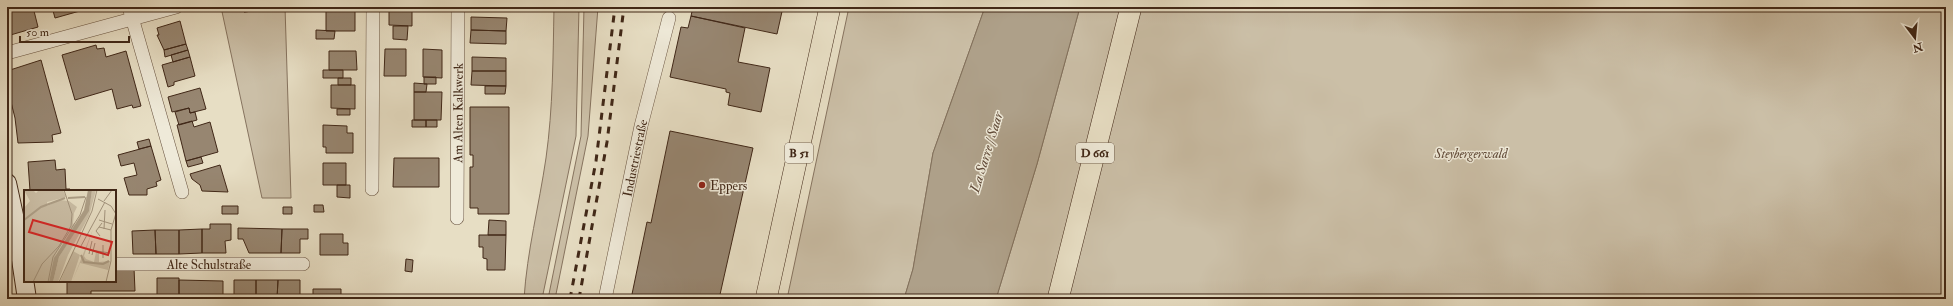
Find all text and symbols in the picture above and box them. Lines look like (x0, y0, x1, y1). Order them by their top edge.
scale bar (20, 18, 129, 44)
north arrow (1895, 18, 1935, 58)
text: 50 m (26, 25, 50, 40)
text: N (1910, 39, 1925, 55)
street label: Am Alten Kalkwerk (450, 62, 467, 164)
water label: La Sarre / Saar (966, 109, 1007, 196)
street label: Industriestraße (619, 117, 652, 198)
road number: B 51 (785, 143, 813, 163)
road number: D 661 (1076, 143, 1114, 163)
park label: Steybergerwald (1434, 146, 1509, 162)
place label: Eppers (710, 178, 748, 195)
marker: Eppers (697, 180, 707, 190)
inset map (24, 190, 116, 282)
street label: Alte Schulstraße (166, 257, 252, 273)

